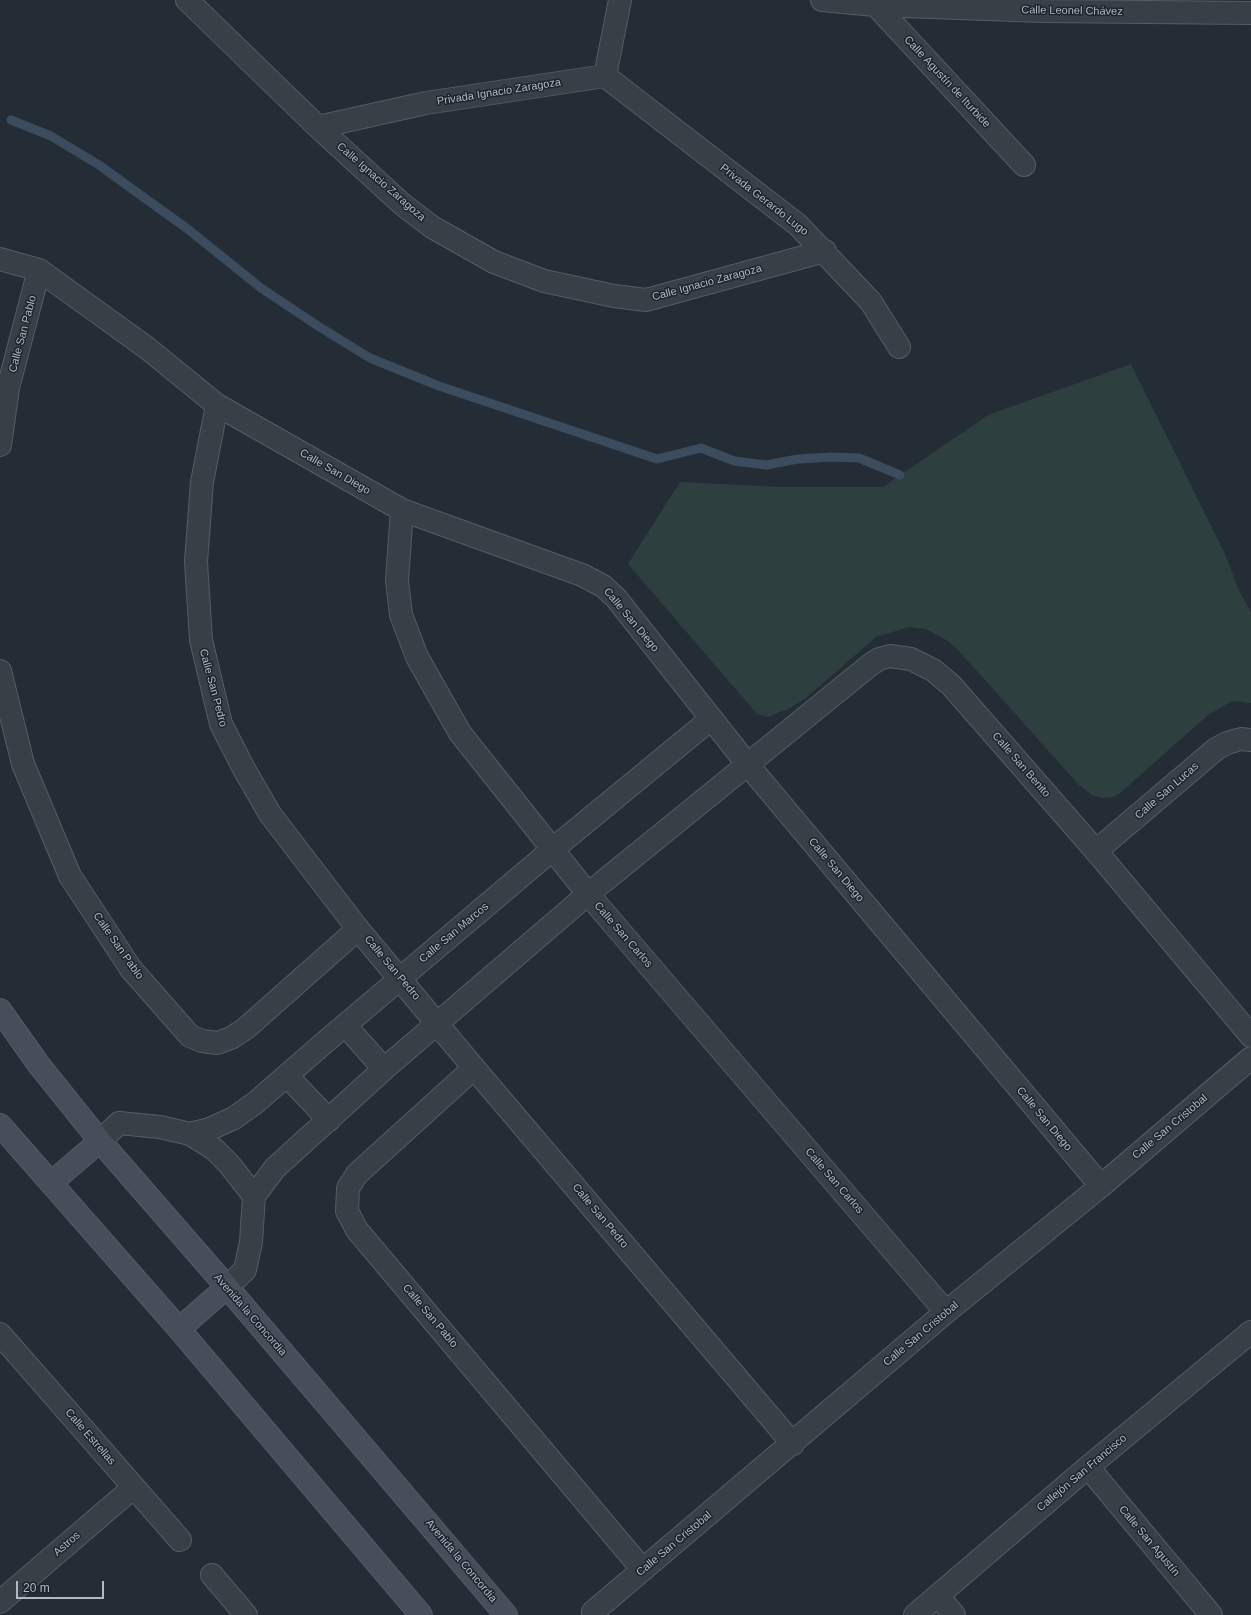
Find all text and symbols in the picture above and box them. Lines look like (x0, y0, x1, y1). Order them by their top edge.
street label: Calle Leonel Chávez (1021, 4, 1123, 18)
street label: Calle Agustín de Iturbide (901, 33, 993, 131)
street label: Privada Ignacio Zaragoza (436, 76, 562, 108)
street label: Calle Ignacio Zaragoza (334, 140, 428, 224)
street label: Privada Gerardo Lugo (717, 161, 811, 239)
street label: Calle Ignacio Zaragoza (651, 262, 763, 304)
street label: Calle San Pablo (6, 294, 40, 374)
street label: Calle San Diego (297, 446, 373, 498)
street label: Calle San Diego (600, 585, 662, 655)
street label: Calle San Pedro (196, 648, 230, 728)
street label: Calle San Benito (989, 730, 1053, 800)
street label: Calle San Lucas (1132, 760, 1202, 822)
street label: Calle San Diego (805, 835, 867, 905)
street label: Calle San Marcos (417, 900, 491, 966)
street label: Calle San Carlos (591, 900, 655, 970)
street label: Calle San Pablo (90, 910, 146, 982)
street label: Calle San Pedro (361, 933, 423, 1003)
street label: Calle San Diego (1013, 1084, 1075, 1154)
street label: Calle San Cristobal (1130, 1092, 1210, 1162)
street label: Calle San Carlos (802, 1146, 866, 1216)
street label: Calle San Pedro (569, 1181, 631, 1251)
street label: Avenida la Concordia (211, 1271, 289, 1359)
street label: Calle San Pablo (400, 1282, 460, 1350)
street label: Calle San Cristobal (881, 1299, 961, 1369)
street label: Calle Estrellas (62, 1406, 118, 1468)
street label: Callejón San Francisco (1034, 1432, 1130, 1514)
street label: Calle San Agustín (1116, 1503, 1182, 1579)
street label: Calle San Cristobal (634, 1509, 714, 1579)
street label: Avenida la Concordia (422, 1517, 500, 1605)
street label: Astros (51, 1529, 83, 1559)
scale bar (18, 1573, 106, 1599)
text: 20 m (23, 1581, 50, 1595)

